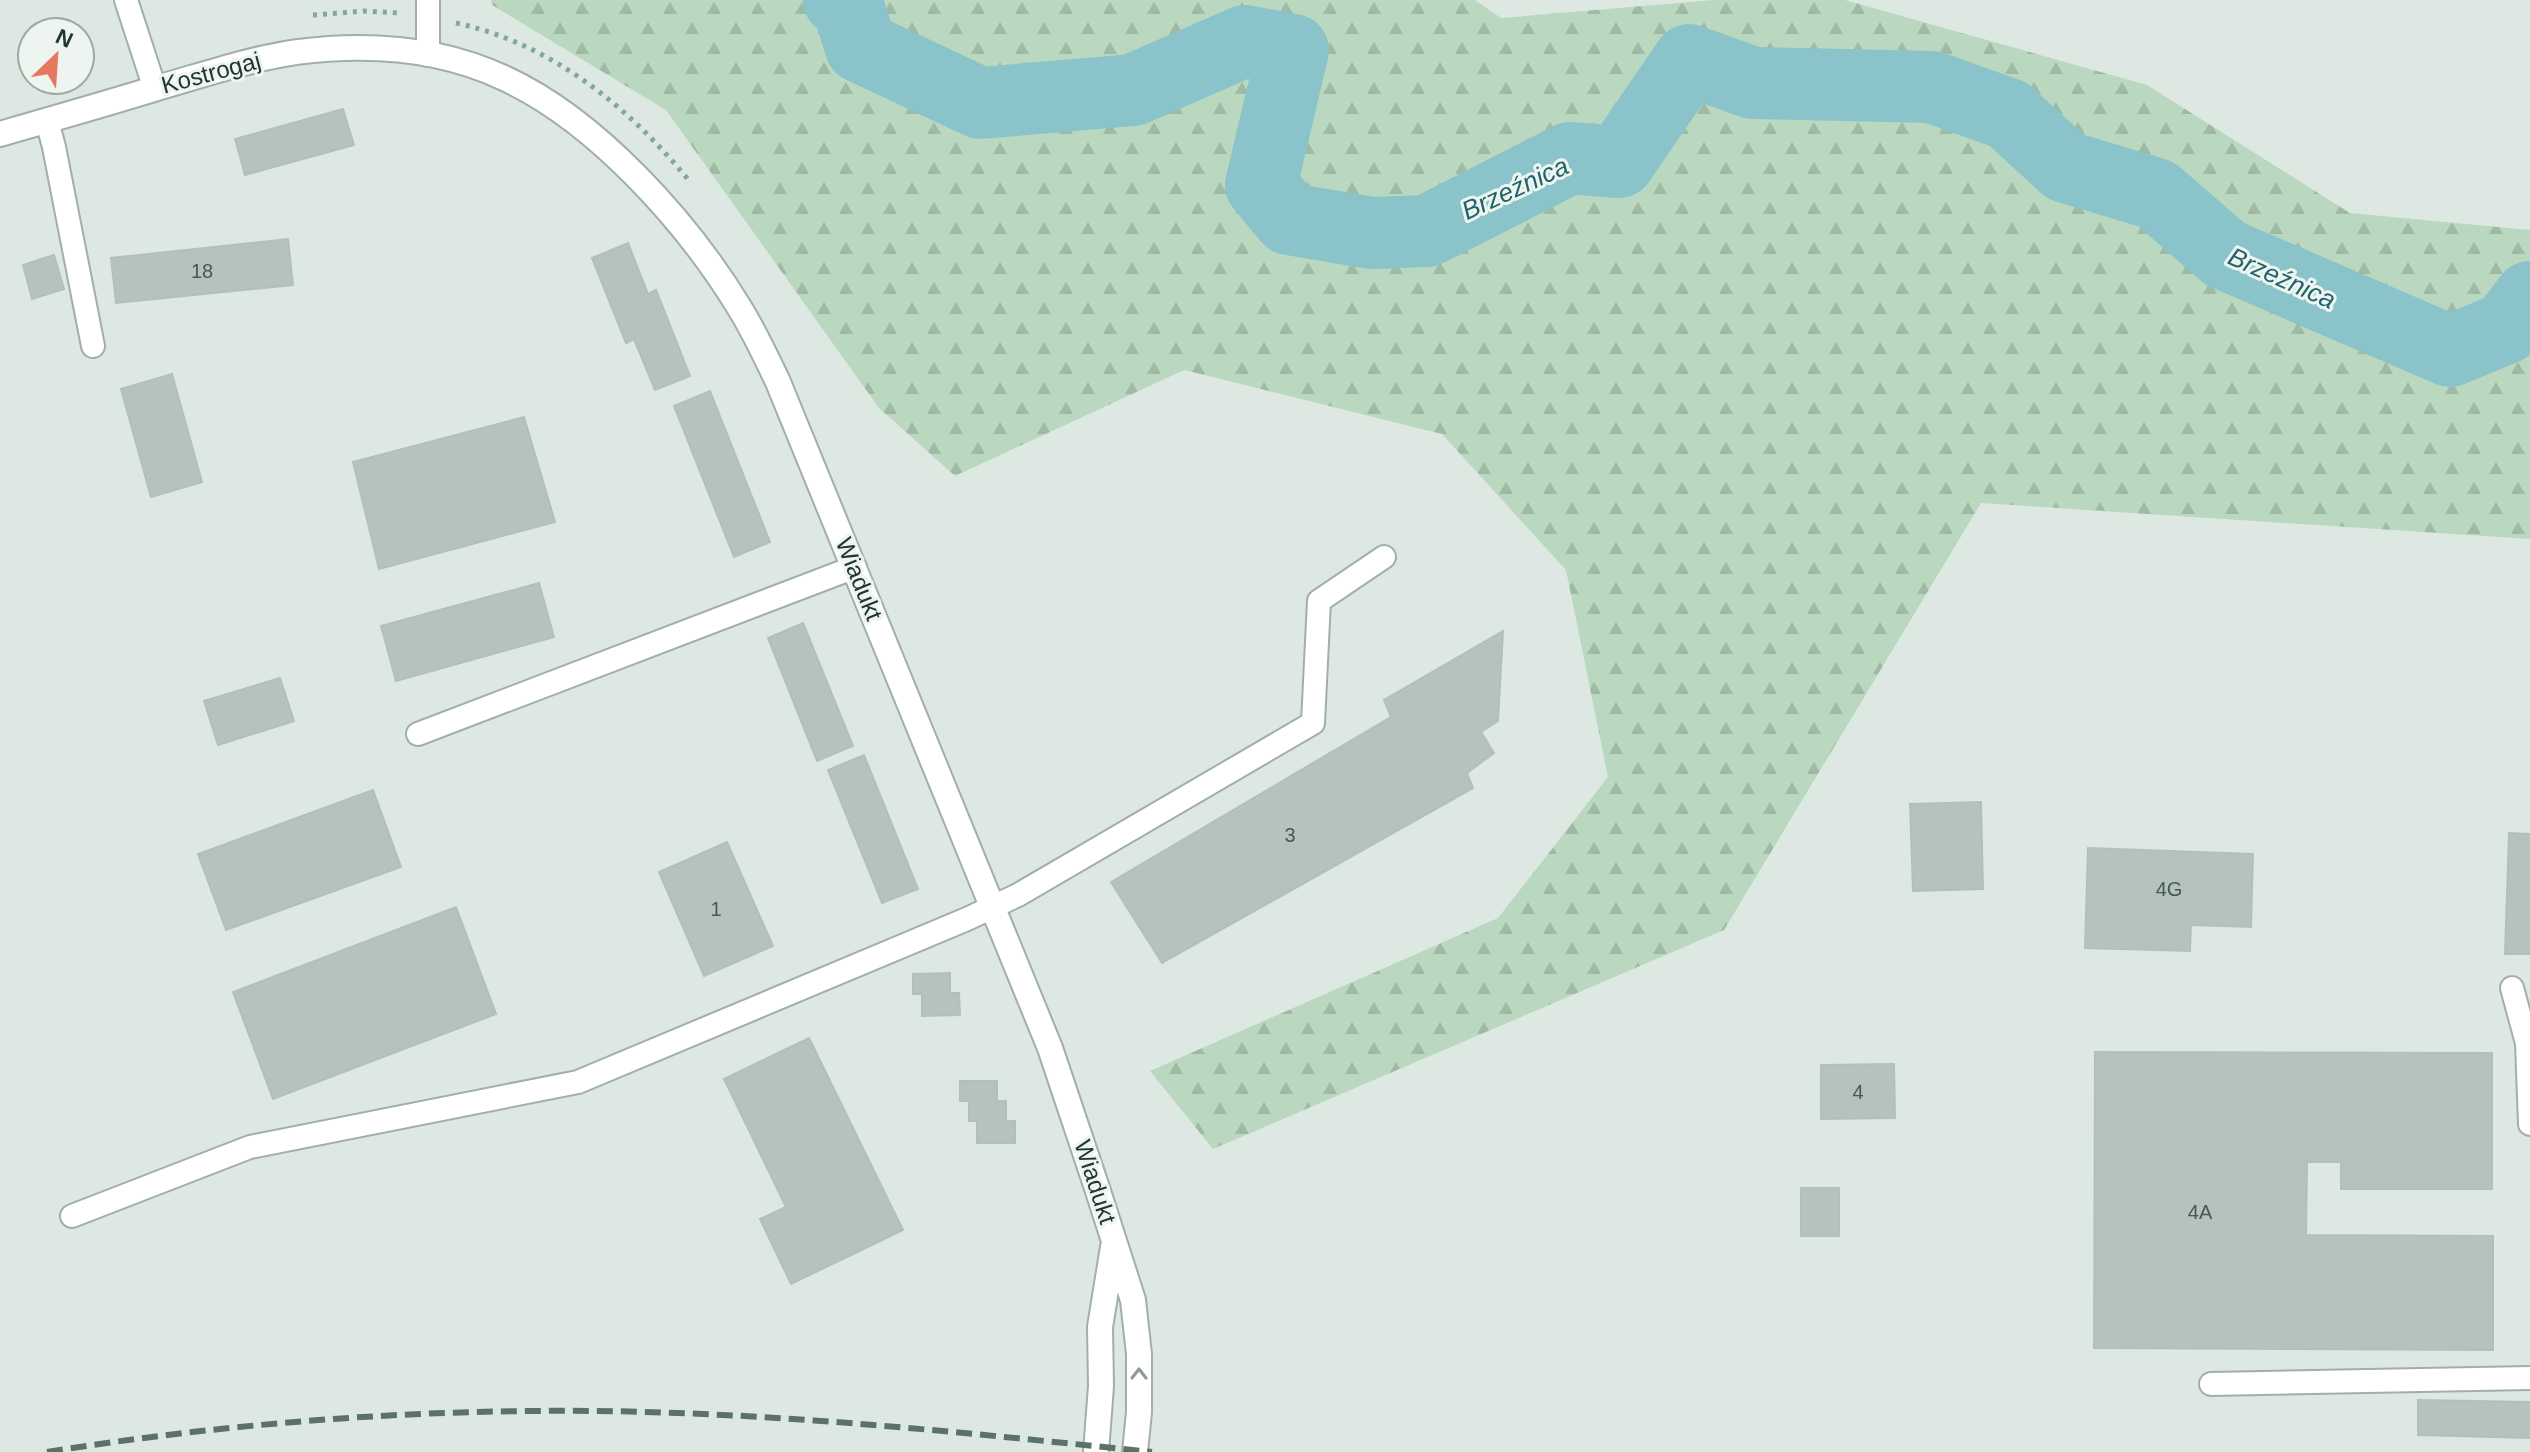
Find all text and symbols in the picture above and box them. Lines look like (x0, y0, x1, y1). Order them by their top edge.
north arrow (16, 16, 96, 96)
text: N (52, 24, 77, 53)
street label: Kostrogaj (158, 46, 263, 99)
water label: Brzeźnica (1457, 150, 1573, 226)
water label: Brzeźnica (2224, 241, 2340, 315)
house number: 18 (191, 260, 213, 282)
street label: Wiadukt (831, 534, 888, 624)
house number: 3 (1284, 824, 1296, 846)
house number: 4G (2156, 878, 2182, 900)
house number: 1 (710, 898, 722, 920)
house number: 4 (1852, 1081, 1864, 1103)
street label: Wiadukt (1069, 1136, 1122, 1228)
house number: 4A (2188, 1201, 2213, 1223)
one-way arrow (1130, 1367, 1148, 1380)

